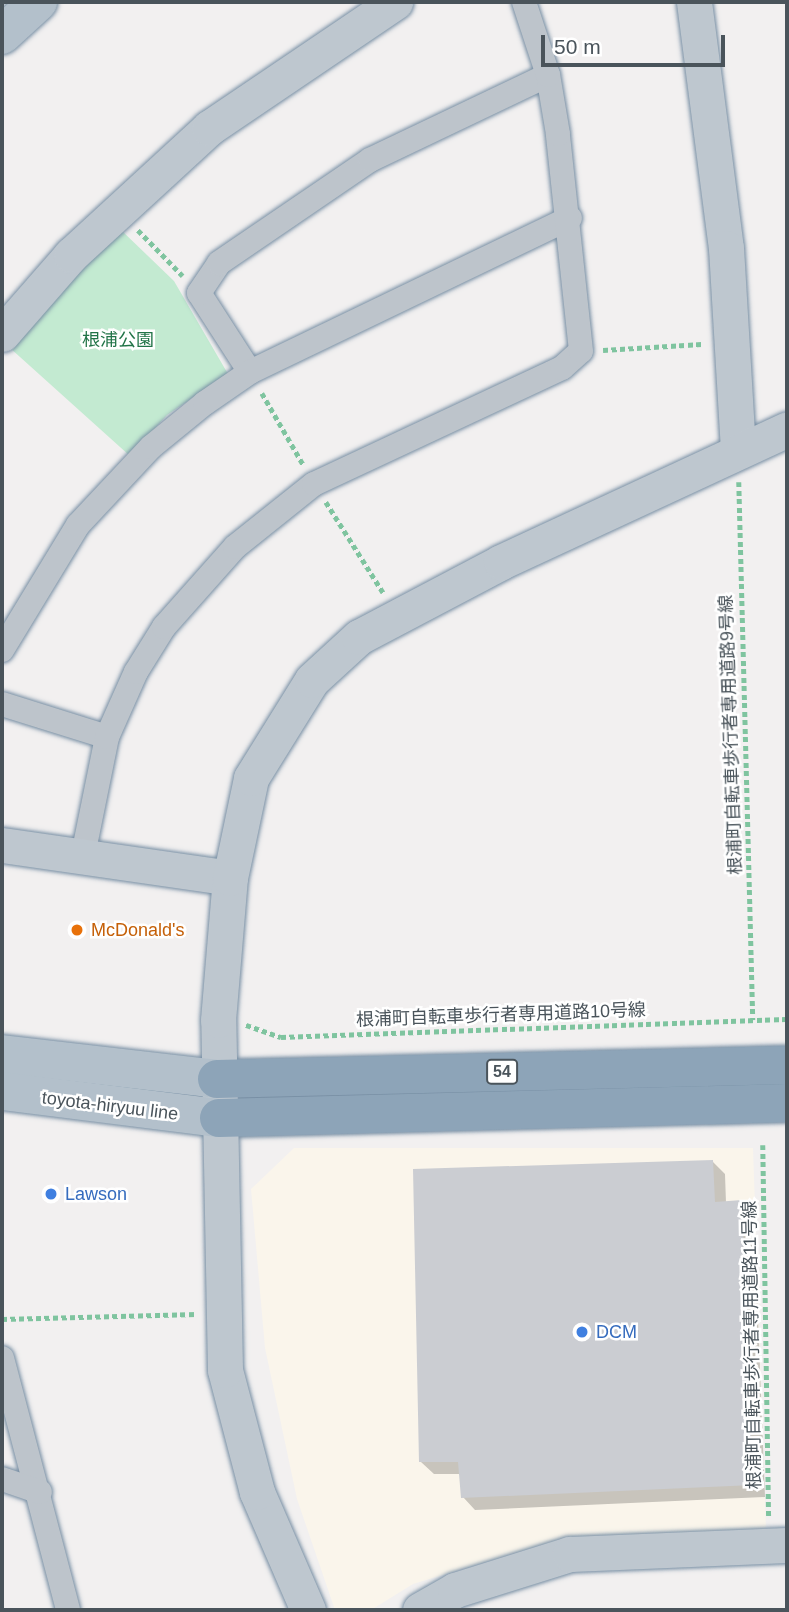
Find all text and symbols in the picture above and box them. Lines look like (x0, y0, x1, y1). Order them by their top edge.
scale bar (544, 21, 728, 65)
text: 50 m (554, 35, 601, 58)
park label: 根浦公園 (82, 329, 154, 351)
street label: 根浦町自転車歩行者専用道路9号線 (715, 595, 747, 875)
place label: McDonald's (91, 919, 184, 941)
marker: McDonald's (69, 922, 85, 938)
street label: 根浦町自転車歩行者専用道路10号線 (356, 999, 646, 1031)
road number: 54 (484, 1060, 520, 1084)
street label: toyota-hiryuu line (41, 1087, 179, 1125)
place label: Lawson (65, 1183, 127, 1205)
marker: Lawson (43, 1186, 59, 1202)
street label: 根浦町自転車歩行者専用道路11号線 (739, 1200, 765, 1490)
place label: DCM (596, 1321, 637, 1343)
marker: DCM (574, 1324, 590, 1340)

